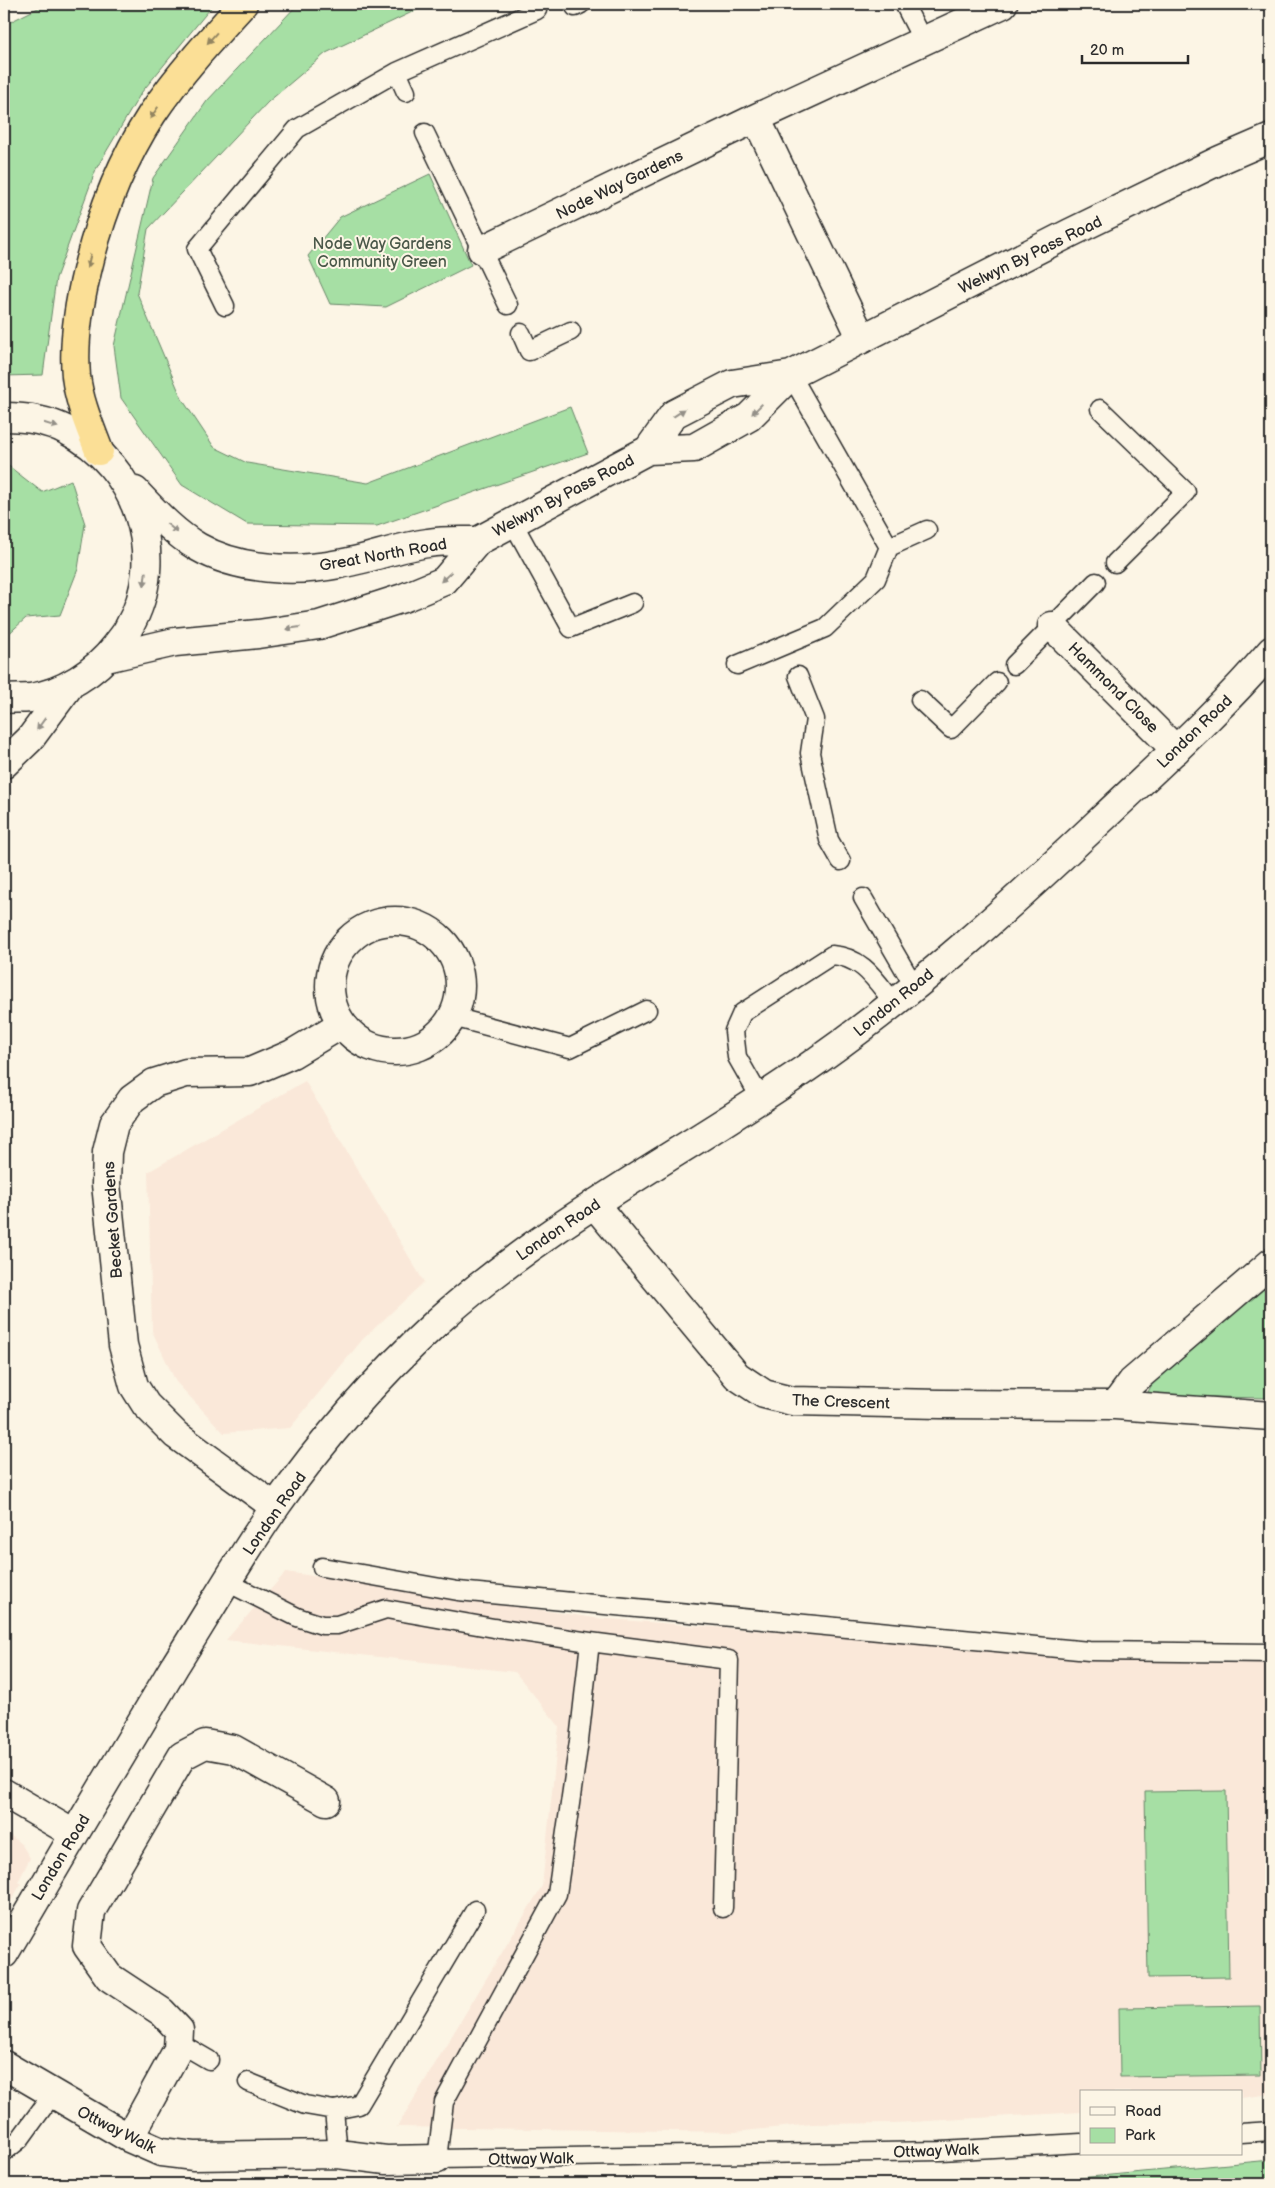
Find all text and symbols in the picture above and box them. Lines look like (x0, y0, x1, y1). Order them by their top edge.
one-way arrow (207, 32, 218, 44)
scale bar (1082, 32, 1189, 64)
text: 20 m (1090, 41, 1124, 60)
one-way arrow (149, 106, 159, 120)
street label: Node Way Gardens (553, 146, 686, 224)
street label: Welwyn By Pass Road (956, 212, 1106, 298)
park label: Node Way Gardens Community Green (313, 235, 451, 272)
one-way arrow (85, 254, 93, 269)
one-way arrow (751, 403, 763, 415)
one-way arrow (672, 408, 685, 417)
one-way arrow (44, 421, 59, 429)
street label: Welwyn By Pass Road (490, 451, 638, 542)
one-way arrow (166, 522, 179, 533)
street label: Great North Road (318, 535, 448, 576)
one-way arrow (141, 571, 149, 587)
one-way arrow (440, 571, 452, 583)
one-way arrow (285, 625, 301, 633)
street label: Hammond Close (1064, 639, 1162, 738)
street label: London Road (1154, 692, 1237, 773)
one-way arrow (36, 717, 46, 731)
street label: London Road (850, 965, 938, 1041)
street label: Becket Gardens (100, 1161, 127, 1279)
street label: London Road (513, 1195, 604, 1265)
street label: The Crescent (792, 1391, 890, 1414)
street label: London Road (240, 1469, 311, 1559)
street label: London Road (28, 1811, 94, 1904)
legend (1080, 2090, 1242, 2156)
street label: Ottway Walk (74, 2102, 159, 2158)
text: Road (1125, 2102, 1161, 2121)
text: Park (1125, 2126, 1156, 2145)
street label: Ottway Walk (893, 2141, 979, 2162)
street label: Ottway Walk (488, 2149, 574, 2170)

